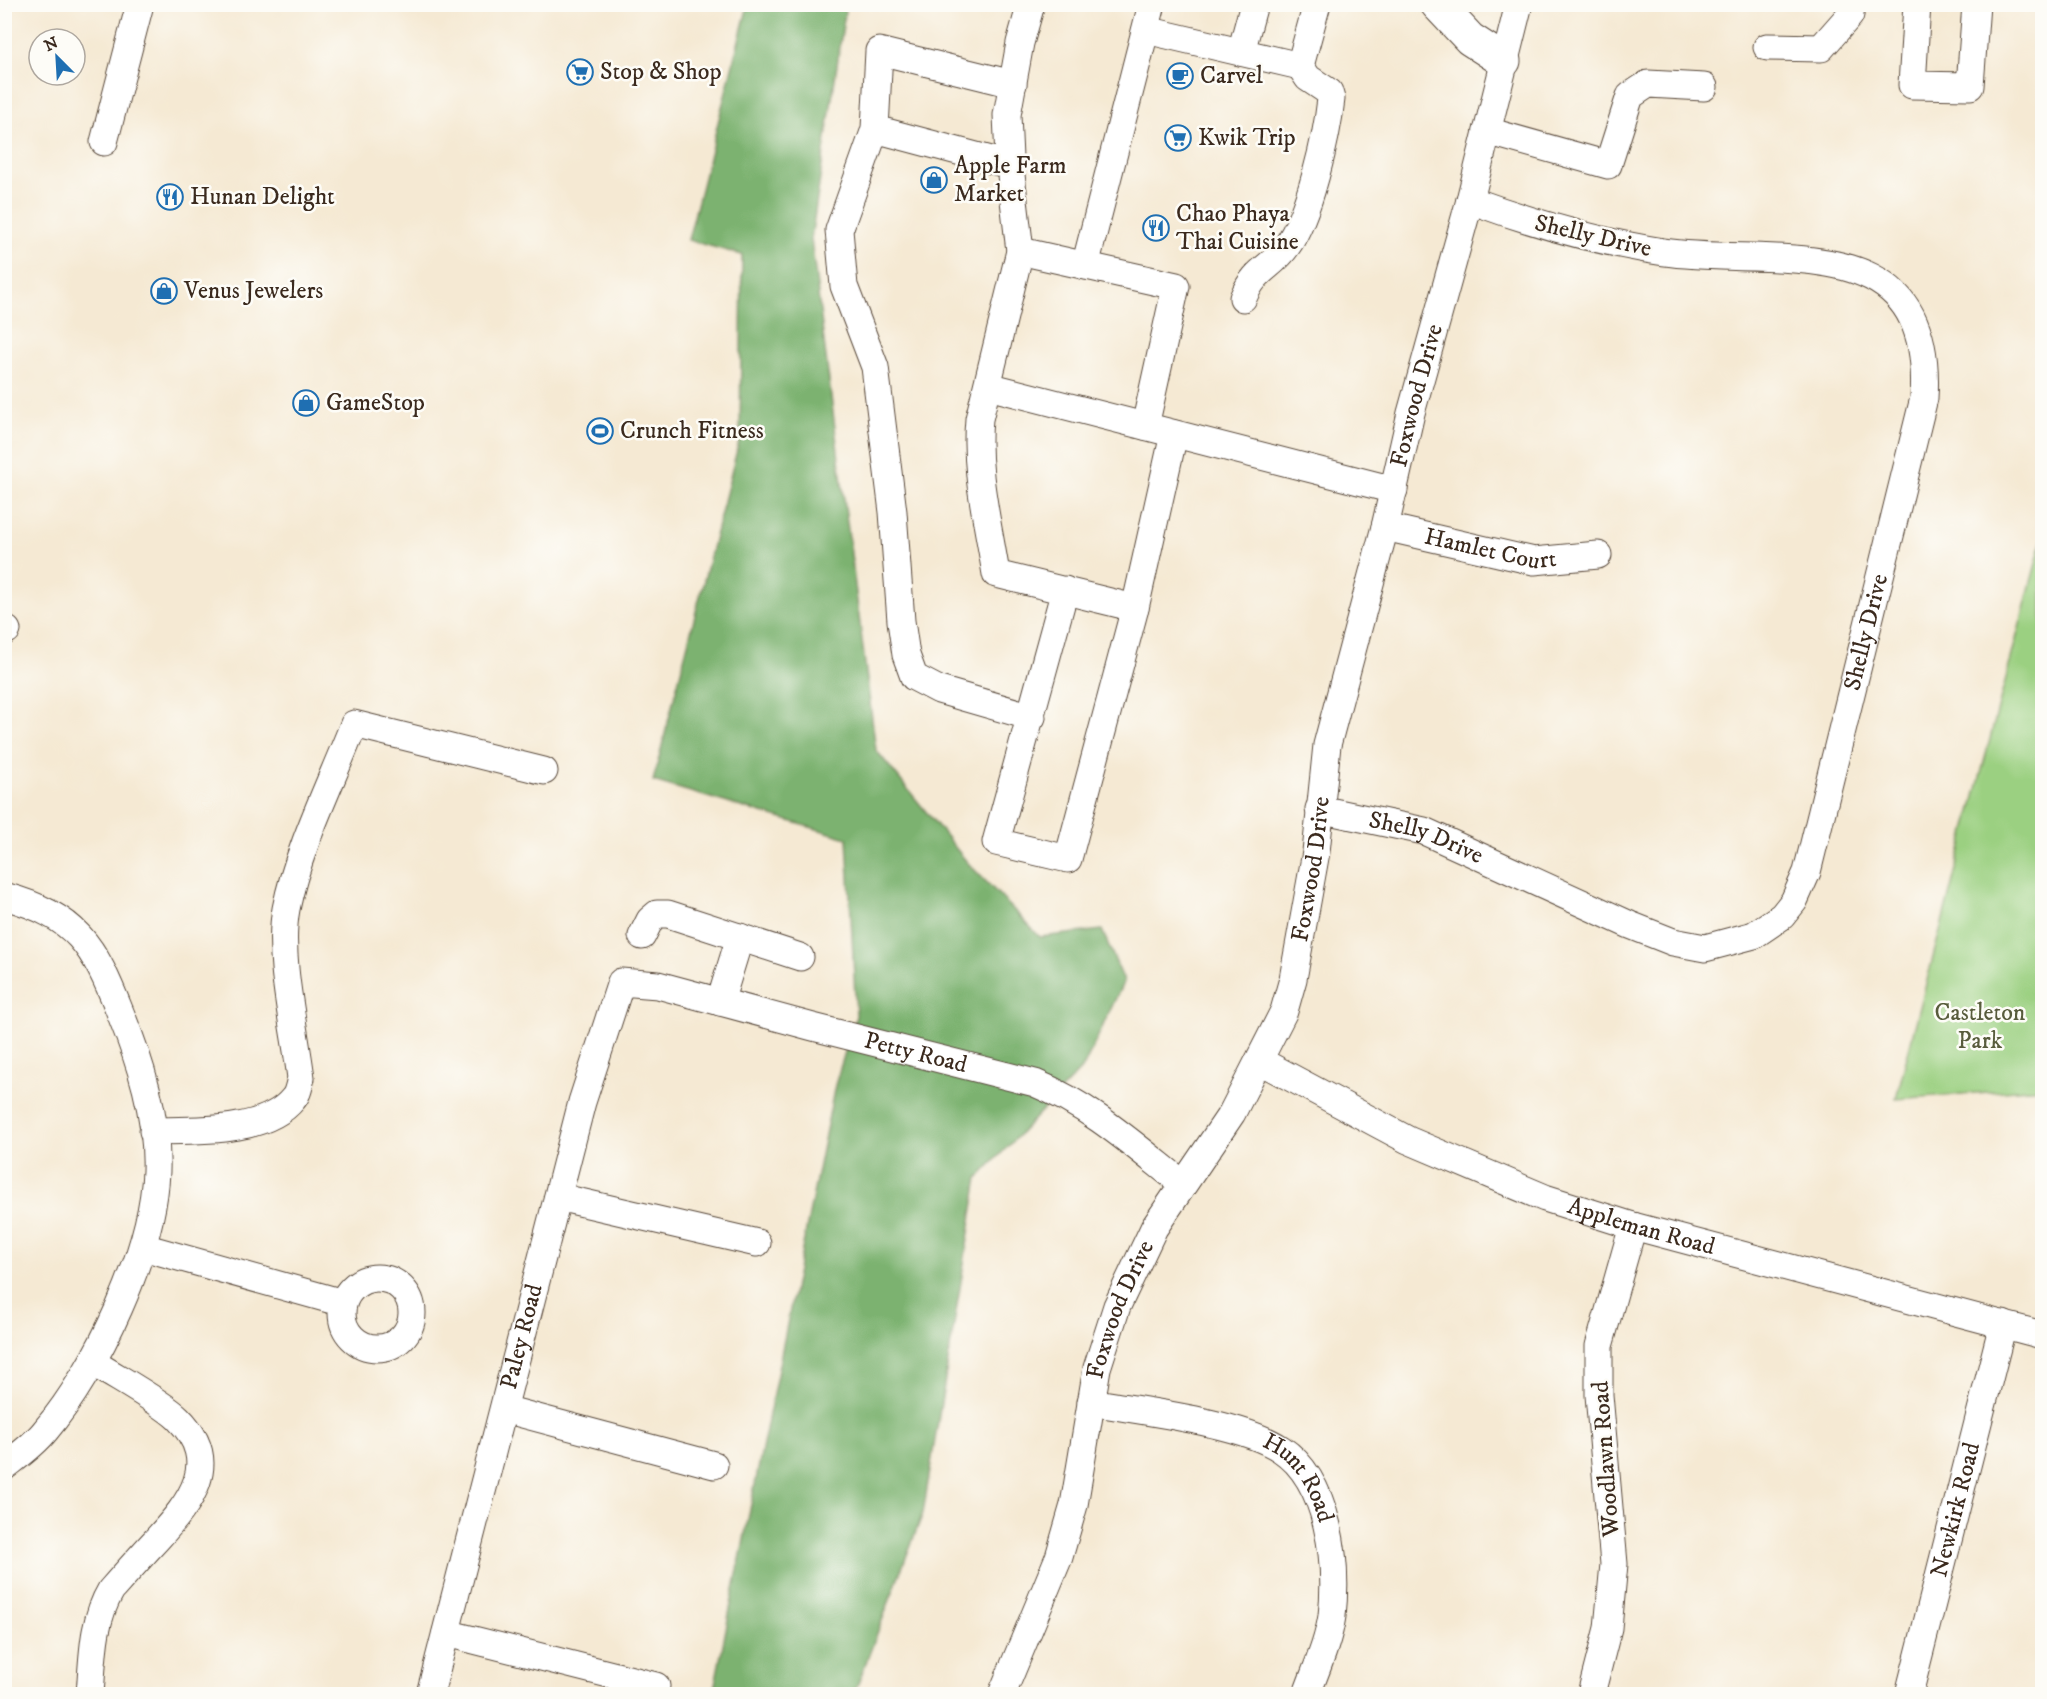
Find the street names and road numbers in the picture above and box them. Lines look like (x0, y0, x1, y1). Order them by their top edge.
street label: Shelly Drive (1532, 208, 1654, 264)
street label: Foxwood Drive (1384, 321, 1450, 470)
street label: Hamlet Court (1422, 521, 1558, 577)
street label: Shelly Drive (1837, 571, 1895, 694)
street label: Foxwood Drive (1285, 795, 1337, 944)
street label: Shelly Drive (1366, 805, 1488, 871)
street label: Petty Road (861, 1025, 970, 1080)
street label: Appleman Road (1564, 1191, 1718, 1262)
street label: Foxwood Drive (1080, 1236, 1161, 1381)
street label: Paley Road (494, 1281, 550, 1392)
street label: Woodlawn Road (1586, 1380, 1626, 1539)
street label: Hunt Road (1257, 1426, 1341, 1526)
street label: Newkirk Road (1924, 1439, 1987, 1580)

